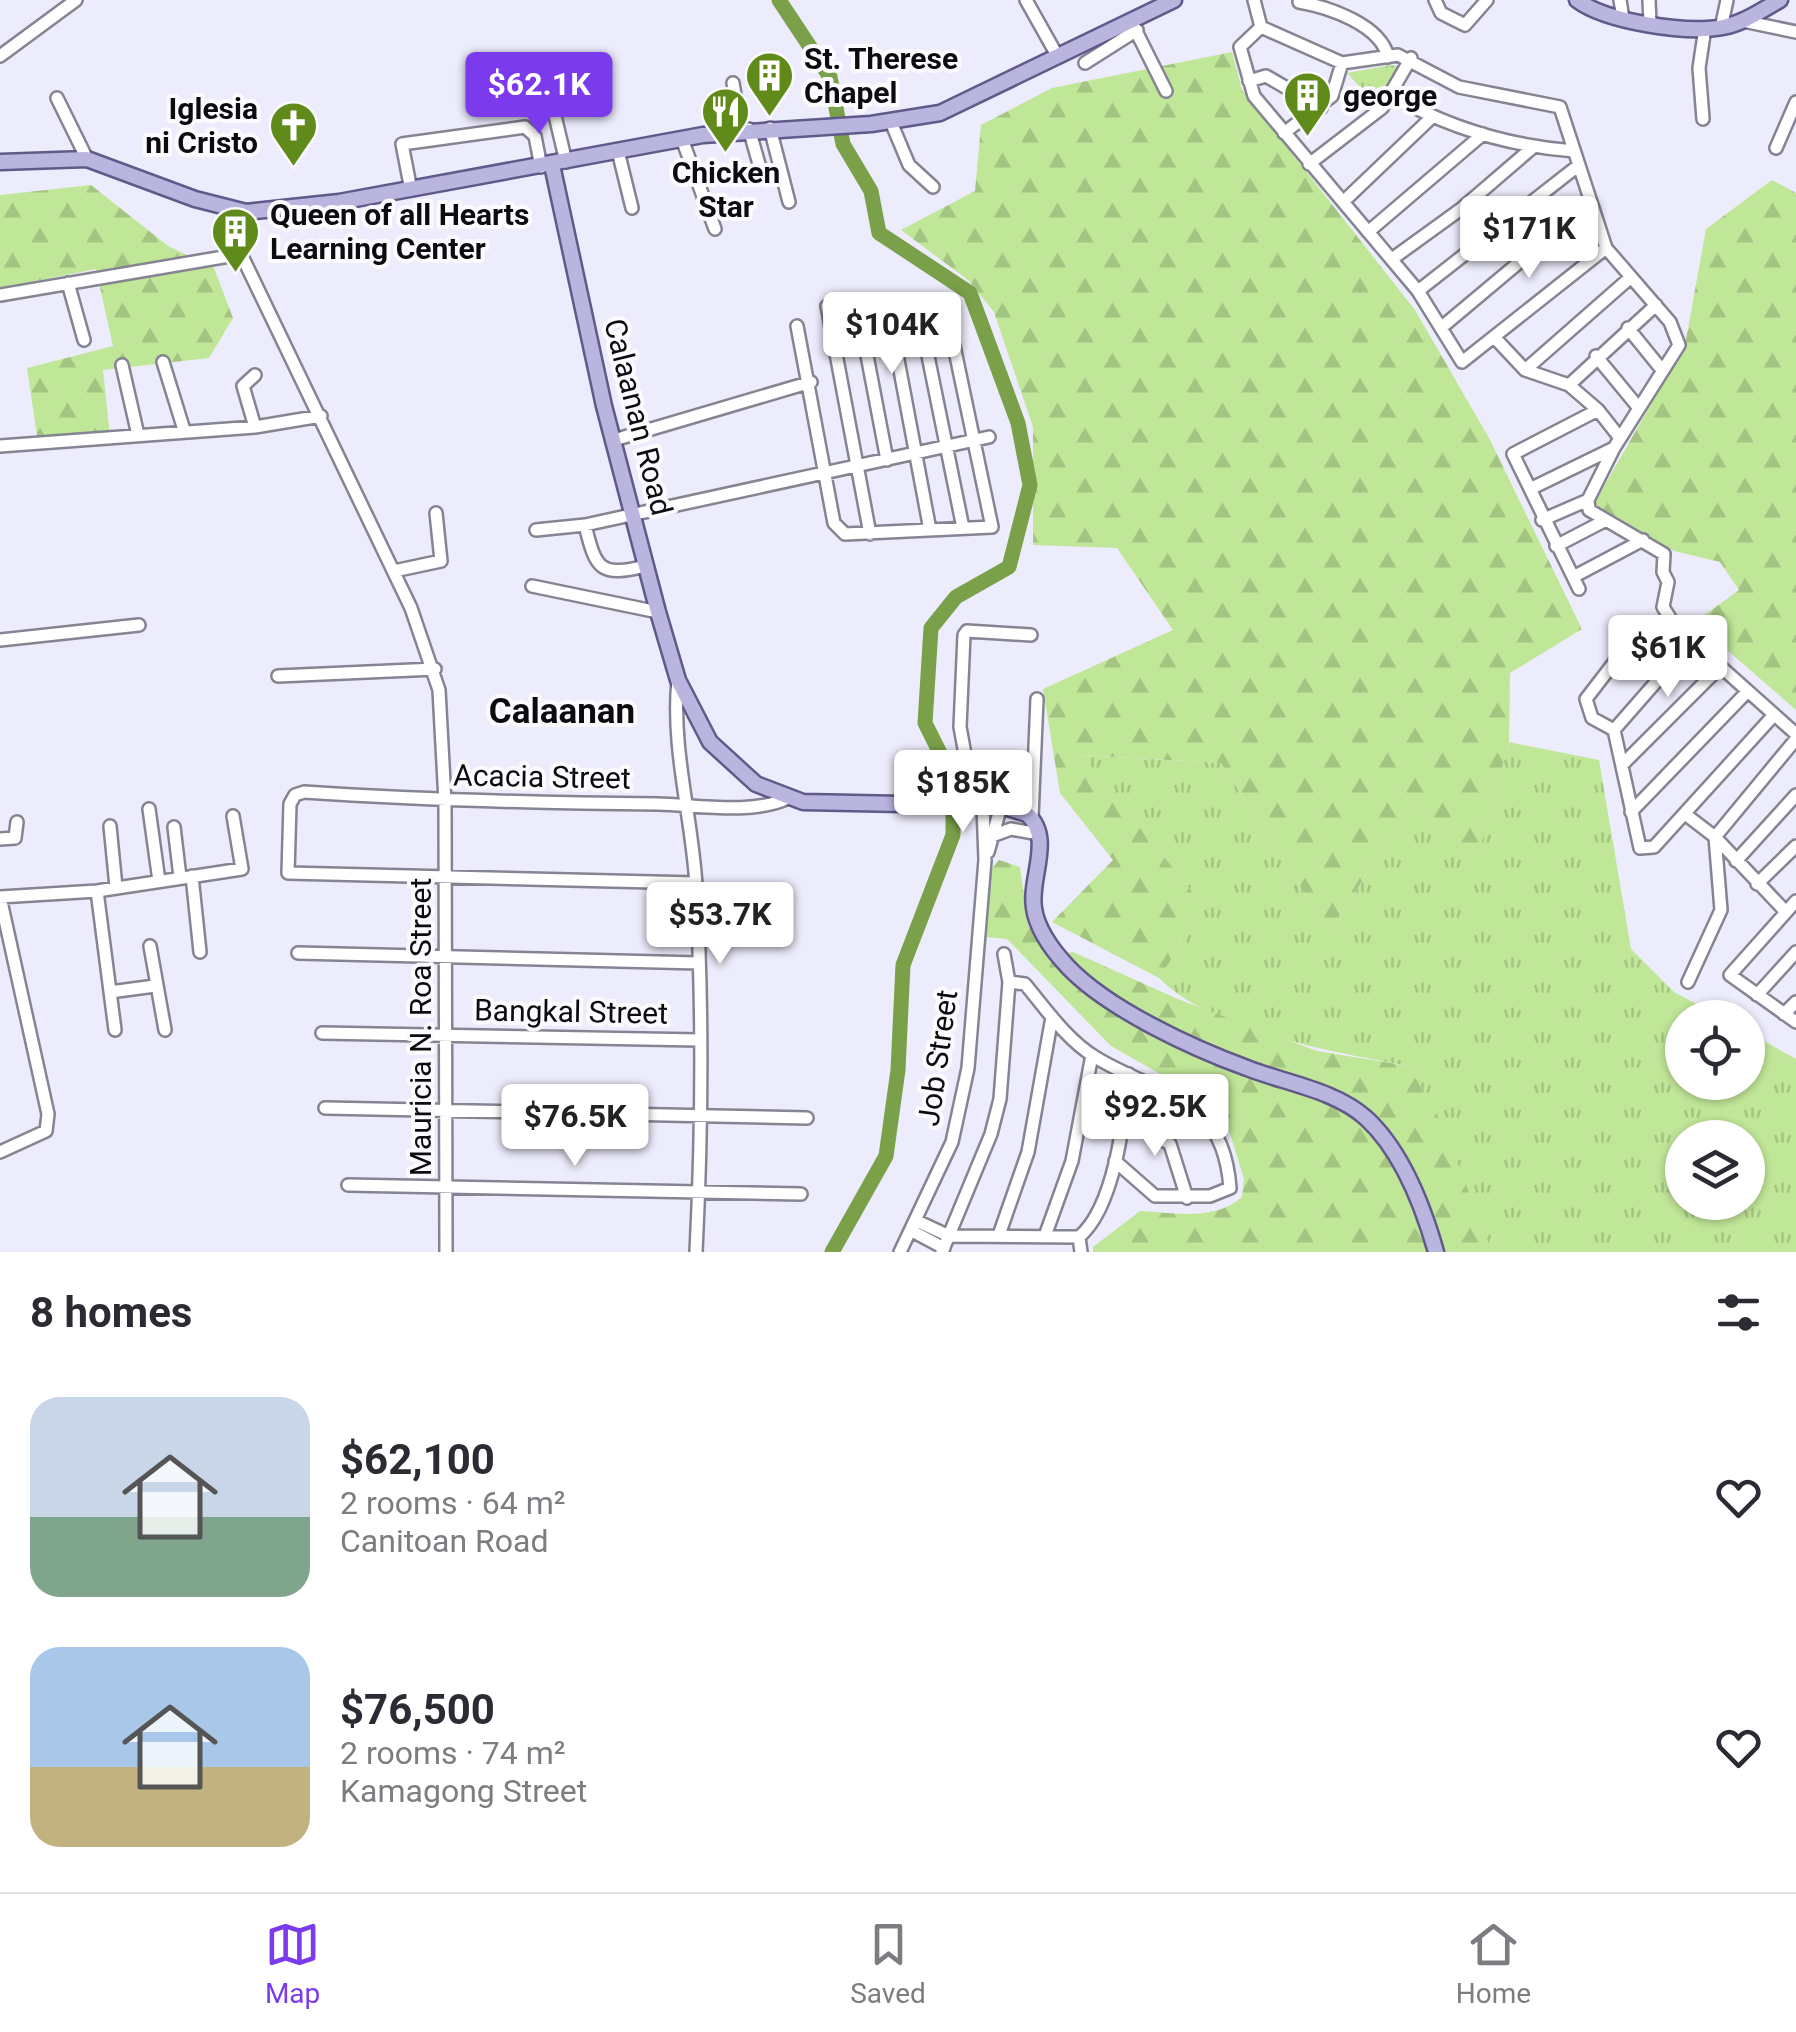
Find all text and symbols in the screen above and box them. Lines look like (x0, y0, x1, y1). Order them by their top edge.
place label: St. Therese Chapel (804, 41, 958, 110)
building icon: St. Therese Chapel (743, 50, 795, 118)
pin: $62.1K (458, 52, 620, 137)
text: $62.1K (487, 65, 591, 103)
building icon: george (1282, 70, 1334, 138)
place label: george (1343, 78, 1437, 113)
restaurant icon: Chicken Star (700, 86, 752, 154)
place label: Iglesia ni Cristo (145, 91, 258, 160)
church icon: Iglesia ni Cristo (267, 100, 319, 168)
place label: Chicken Star (672, 155, 780, 224)
pin: $171K (1459, 196, 1599, 281)
place label: Queen of all Hearts Learning Center (270, 197, 529, 266)
building icon: Queen of all Hearts Learning Center (209, 206, 261, 274)
text: $171K (1482, 209, 1576, 247)
pin: $104K (822, 292, 962, 377)
text: $104K (845, 305, 939, 343)
street label: Calaanan Road (597, 315, 680, 519)
pin: $61K (1609, 615, 1727, 700)
text: $61K (1630, 628, 1706, 666)
district label: Calaanan (489, 691, 635, 732)
pin: $185K (893, 750, 1033, 835)
street label: Acacia Street (453, 757, 631, 796)
text: $185K (916, 763, 1010, 801)
street label: Mauricia N. Roa Street (403, 878, 438, 1176)
pin: $53.7K (639, 882, 801, 967)
text: $53.7K (668, 895, 772, 933)
street label: Job Street (911, 988, 964, 1128)
street label: Bangkal Street (474, 992, 668, 1031)
map controls (1665, 1000, 1765, 1220)
button: locate (1665, 1000, 1765, 1100)
pin: $92.5K (1074, 1074, 1236, 1159)
pin: $76.5K (494, 1084, 656, 1169)
text: $92.5K (1103, 1087, 1207, 1125)
text: $76.5K (523, 1097, 627, 1135)
button: layers (1665, 1120, 1765, 1220)
icon: filters (1711, 1285, 1766, 1340)
text: 8 homes (30, 1288, 192, 1337)
text: $62,100 (340, 1435, 495, 1484)
icon: home (110, 1437, 230, 1557)
icon: heart (1711, 1470, 1766, 1525)
text: 2 rooms · 64 m² (340, 1484, 565, 1522)
text: Canitoan Road (340, 1522, 549, 1560)
text: $76,500 (340, 1685, 495, 1734)
icon: home (110, 1687, 230, 1807)
icon: heart (1711, 1720, 1766, 1775)
text: 2 rooms · 74 m² (340, 1734, 565, 1772)
text: Kamagong Street (340, 1772, 587, 1810)
tab: Map (265, 1917, 320, 2010)
tab: Saved (850, 1917, 926, 2010)
tab: Home (1456, 1917, 1531, 2010)

